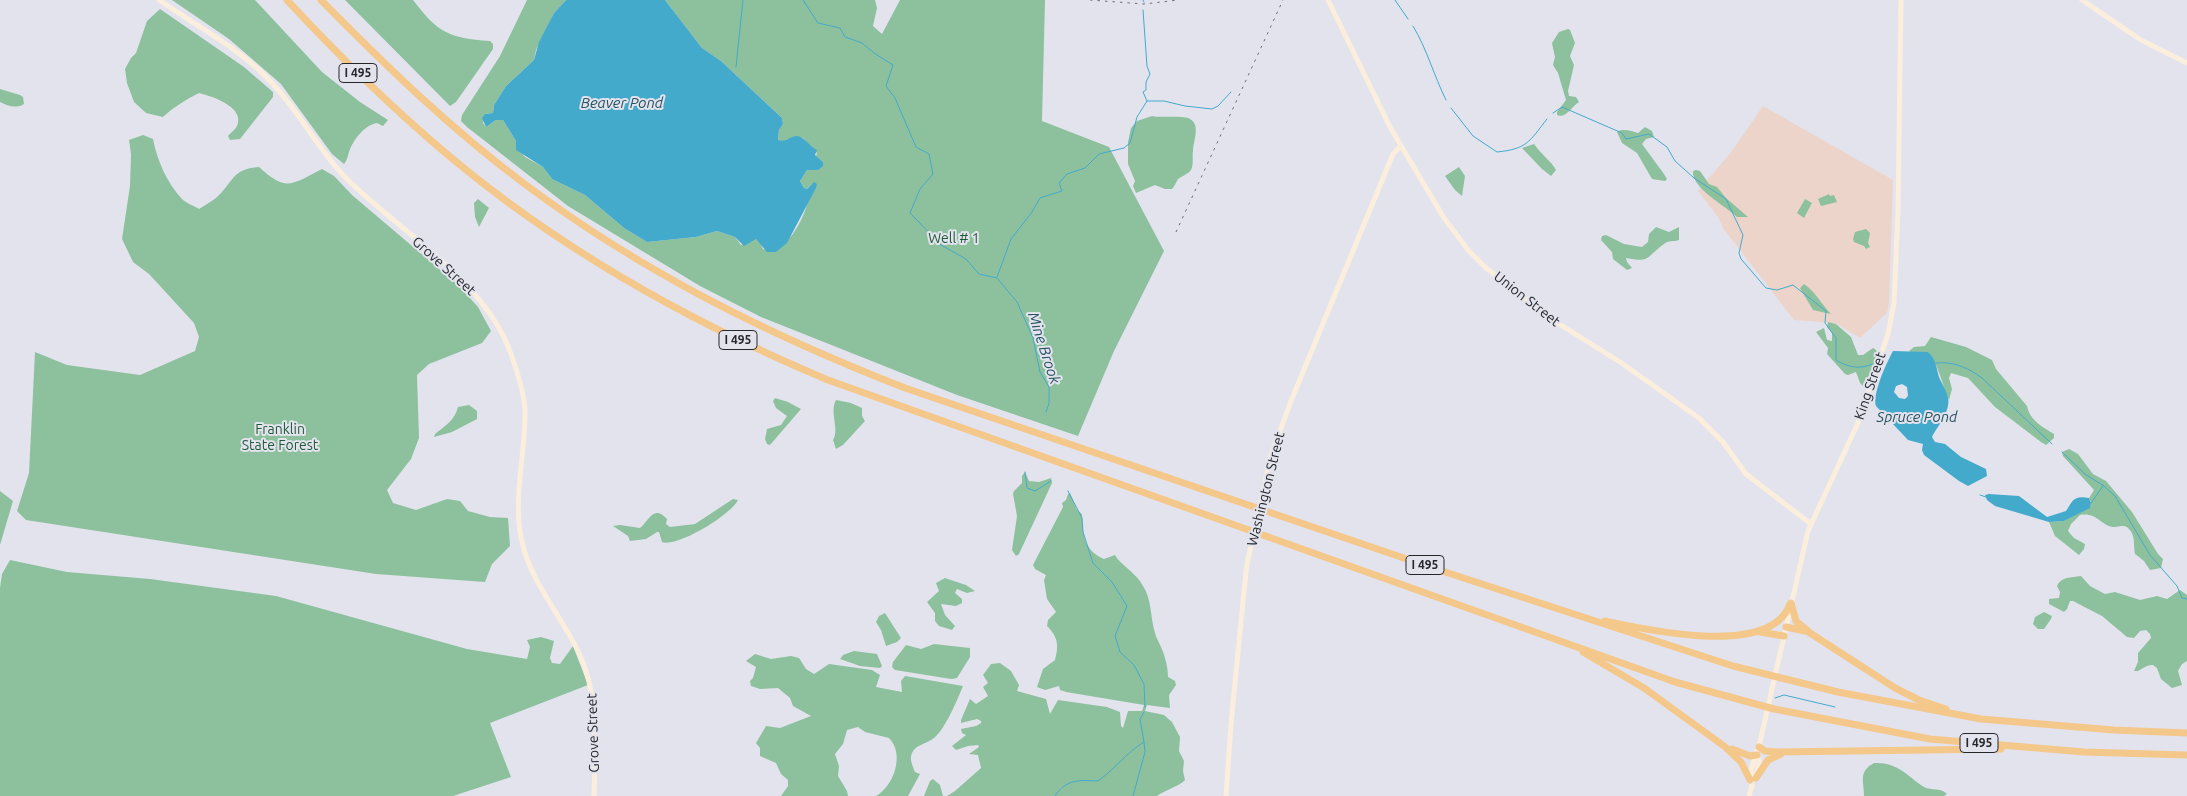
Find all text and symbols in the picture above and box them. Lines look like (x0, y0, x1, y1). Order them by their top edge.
road number: I 495 (339, 64, 377, 82)
water label: Beaver Pond (581, 94, 663, 112)
park label: Well # 1 (928, 230, 980, 246)
street label: Grove Street (409, 233, 479, 299)
street label: Union Street (1491, 268, 1563, 330)
water label: Mine Brook (1024, 310, 1064, 386)
road number: I 495 (719, 330, 757, 350)
street label: King Street (1851, 350, 1889, 422)
water label: Spruce Pond (1877, 408, 1957, 426)
park label: Franklin State Forest (242, 421, 318, 454)
street label: Washington Street (1244, 430, 1288, 548)
road number: I 495 (1406, 556, 1444, 574)
street label: Grove Street (583, 693, 603, 773)
road number: I 495 (1960, 734, 1998, 752)

